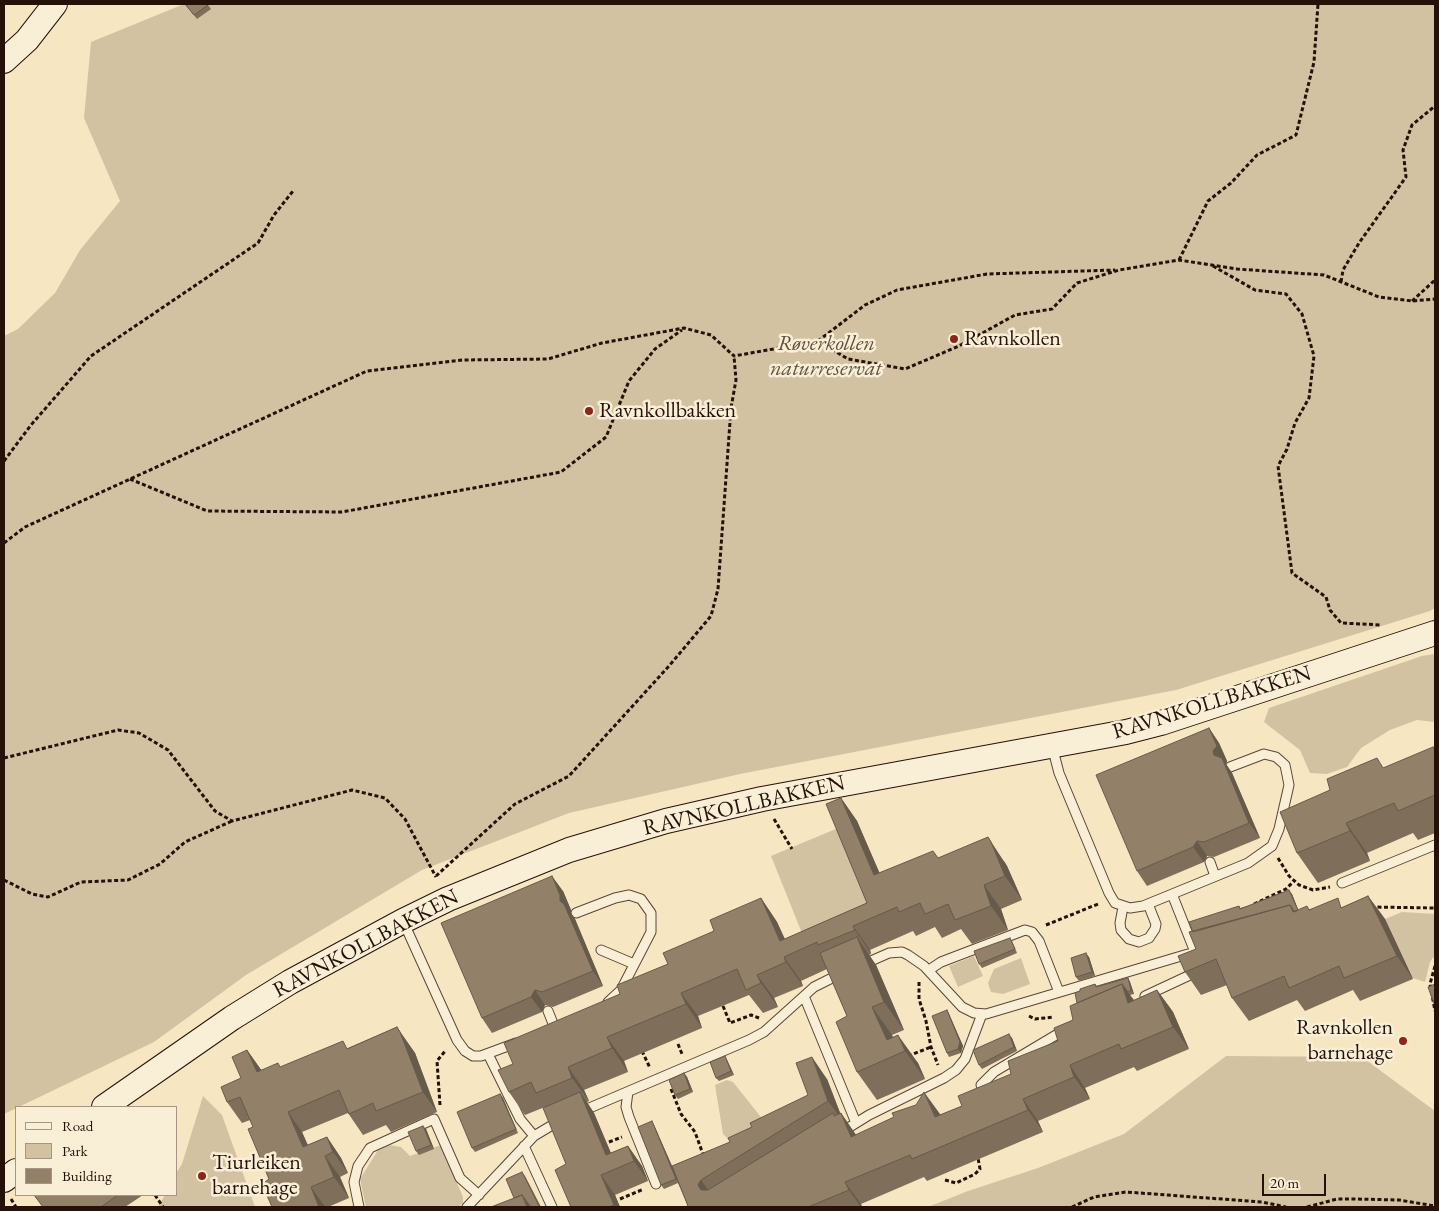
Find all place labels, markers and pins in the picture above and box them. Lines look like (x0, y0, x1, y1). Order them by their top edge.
place label: Ravnkollen (964, 326, 1061, 352)
marker: Ravnkollen (948, 333, 960, 345)
place label: Ravnkollbakken (599, 398, 736, 424)
marker: Ravnkollbakken (583, 405, 595, 417)
place label: Ravnkollen barnehage (1296, 1015, 1393, 1066)
marker: Ravnkollen barnehage (1397, 1035, 1409, 1047)
place label: Tiurleiken barnehage (212, 1150, 301, 1202)
marker: Tiurleiken barnehage (196, 1170, 208, 1182)

